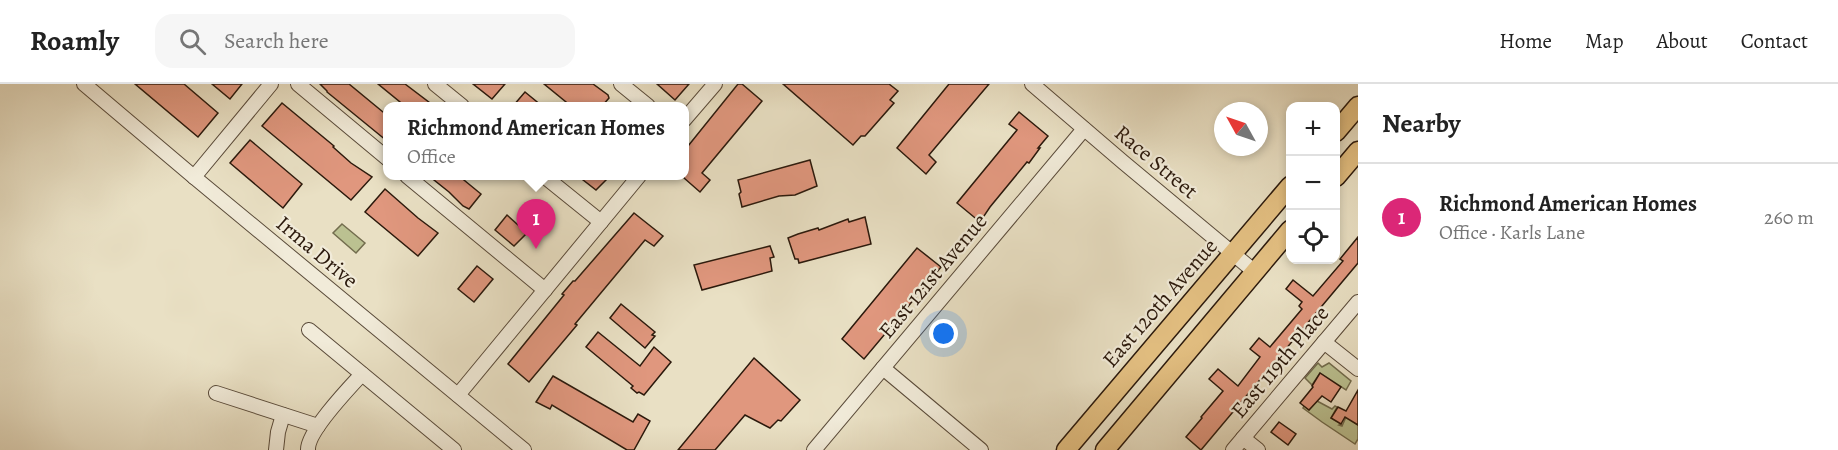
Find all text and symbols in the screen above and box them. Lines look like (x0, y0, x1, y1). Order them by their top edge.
search box (155, 14, 575, 68)
text: Roamly (30, 22, 119, 60)
icon: search (176, 25, 209, 58)
text: Search here (224, 26, 329, 56)
text: Home (1499, 27, 1552, 55)
text: Map (1585, 27, 1623, 55)
text: About (1656, 27, 1708, 55)
text: Contact (1741, 27, 1808, 55)
popup (383, 102, 689, 180)
north arrow (1214, 102, 1268, 156)
map controls (1286, 102, 1340, 264)
button: + (1286, 102, 1340, 156)
text: Nearby (1382, 106, 1461, 141)
text: Richmond American Homes (407, 113, 665, 143)
street label: Race Street (1108, 118, 1204, 206)
text: Office (407, 143, 456, 170)
button: − (1286, 156, 1340, 210)
text: Richmond American Homes (1439, 189, 1697, 219)
pin: 1 (516, 200, 556, 249)
text: 1 (1398, 204, 1405, 231)
text: 260 m (1764, 204, 1814, 231)
street label: East 121st Avenue (872, 207, 994, 345)
street label: Irma Drive (270, 209, 364, 295)
button: locate (1286, 210, 1340, 264)
text: Office · Karls Lane (1439, 219, 1585, 246)
street label: East 120th Avenue (1096, 232, 1224, 374)
street label: East 119th Place (1224, 299, 1336, 425)
your location (929, 319, 958, 348)

